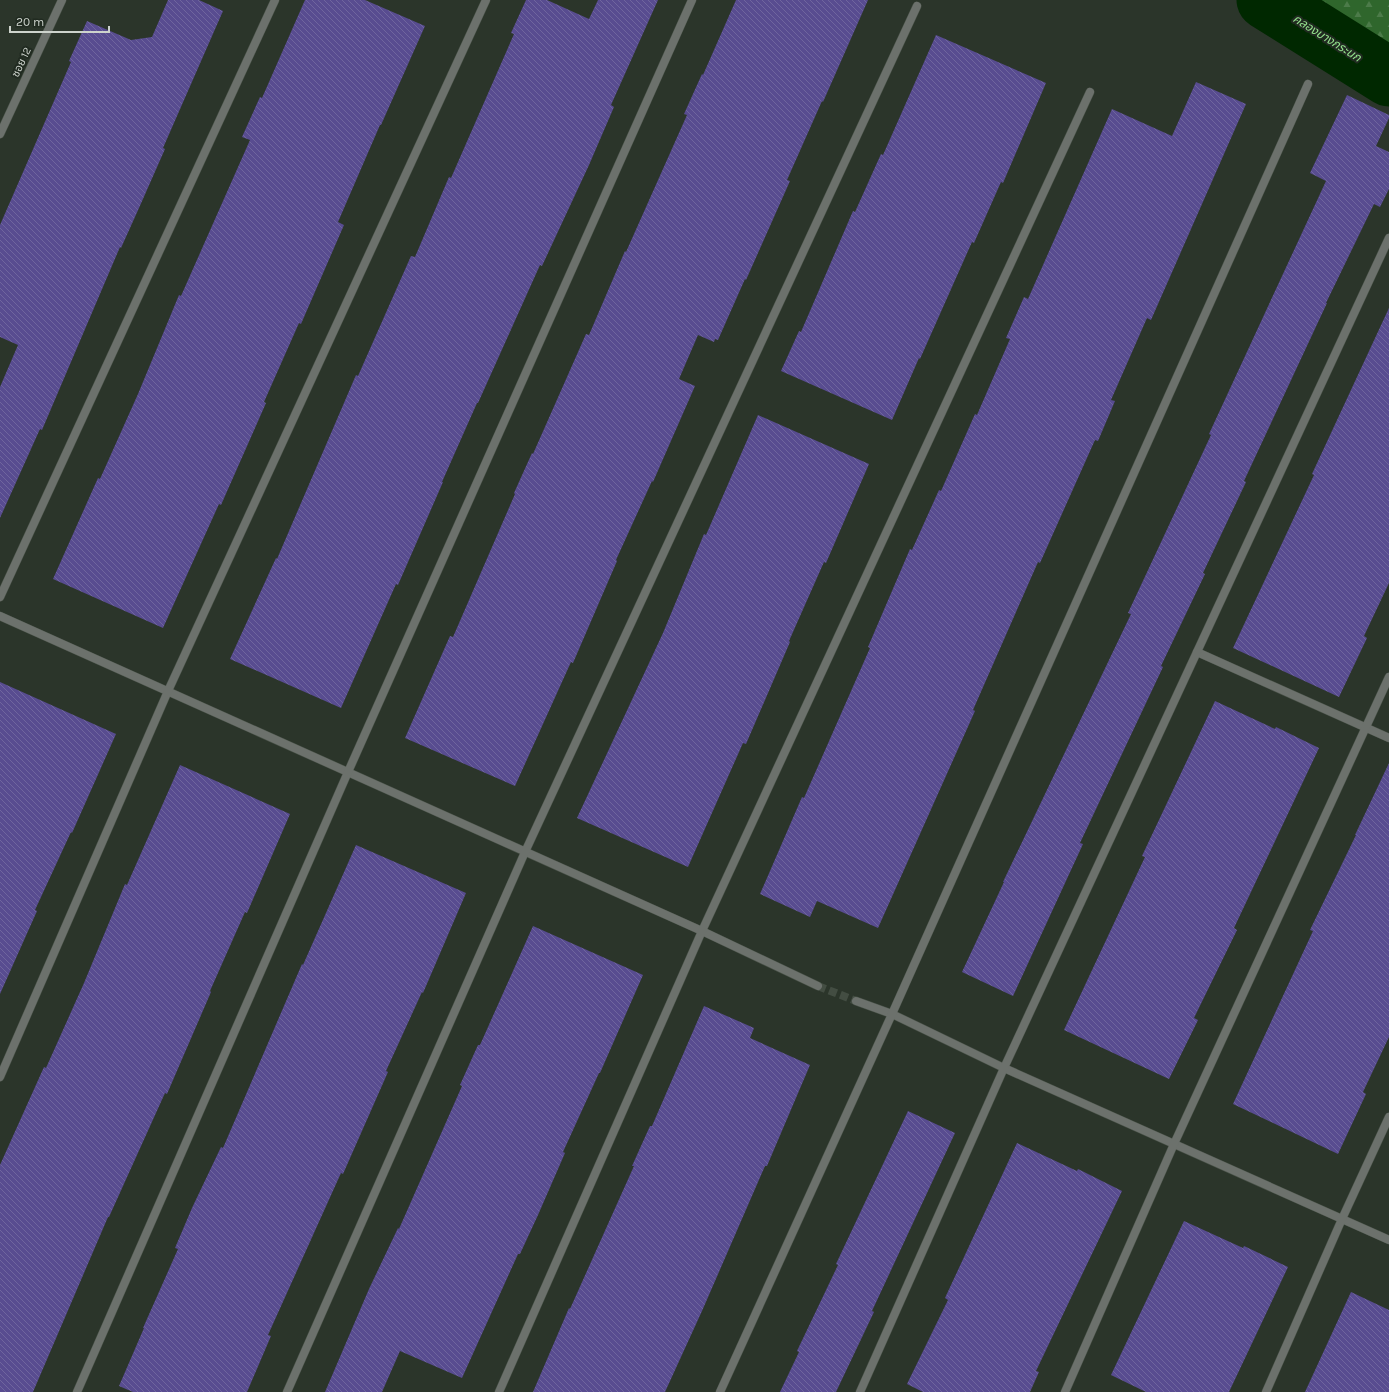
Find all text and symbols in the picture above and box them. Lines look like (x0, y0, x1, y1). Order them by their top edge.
scale bar (10, 8, 109, 34)
water label: คลองบางกระนก (1290, 11, 1364, 65)
text: 20 m (16, 15, 44, 29)
street label: ซอย 12 (9, 45, 34, 79)

